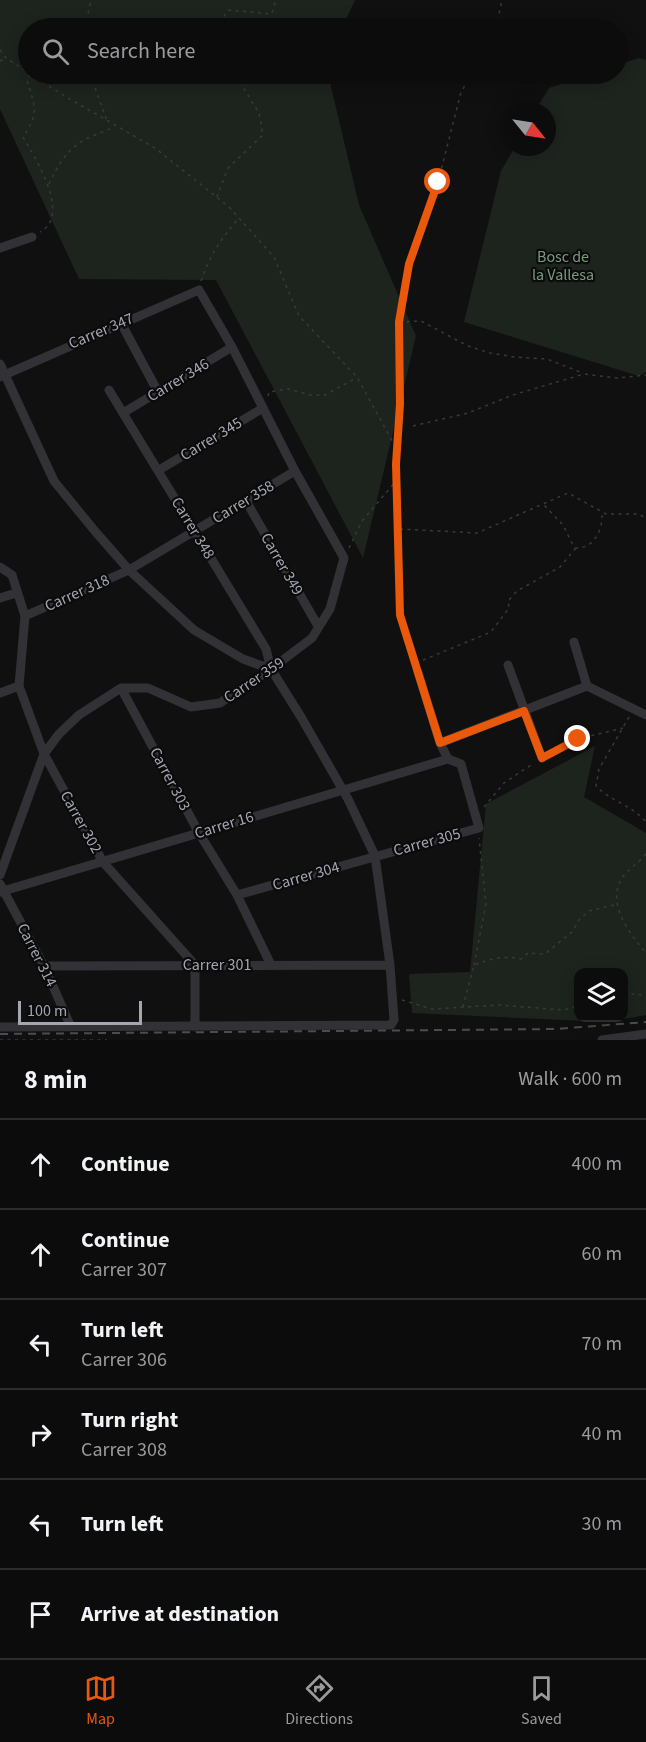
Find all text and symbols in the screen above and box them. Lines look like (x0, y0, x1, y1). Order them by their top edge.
search box (18, 18, 628, 84)
icon: search (39, 35, 72, 68)
text: Search here (87, 35, 195, 67)
north arrow (502, 102, 556, 156)
route start (424, 168, 450, 194)
park label: Bosc de la Vallesa (532, 246, 594, 286)
street label: Carrer 347 (65, 307, 137, 355)
street label: Carrer 346 (143, 353, 213, 407)
street label: Carrer 345 (176, 412, 246, 466)
street label: Carrer 358 (208, 475, 278, 529)
street label: Carrer 348 (166, 493, 220, 563)
street label: Carrer 349 (255, 529, 309, 599)
street label: Carrer 318 (41, 569, 113, 617)
street label: Carrer 359 (219, 652, 289, 708)
route end (564, 725, 590, 751)
street label: Carrer 303 (144, 744, 196, 815)
street label: Carrer 302 (55, 787, 107, 857)
street label: Carrer 16 (192, 806, 256, 844)
street label: Carrer 305 (391, 822, 463, 862)
street label: Carrer 304 (270, 856, 342, 896)
street label: Carrer 314 (12, 919, 62, 991)
street label: Carrer 301 (183, 954, 251, 976)
map controls (574, 968, 628, 1022)
button: layers (574, 968, 628, 1022)
scale bar (18, 998, 142, 1025)
text: 100 m (27, 1000, 67, 1022)
text: 8 min (24, 1061, 87, 1098)
text: Walk · 600 m (518, 1065, 622, 1093)
icon: ahead (24, 1148, 57, 1181)
text: Continue (81, 1148, 170, 1180)
text: 400 m (572, 1150, 622, 1178)
text: Continue (81, 1224, 170, 1256)
icon: ahead (24, 1238, 57, 1271)
text: 60 m (582, 1240, 622, 1268)
text: Carrer 307 (81, 1256, 167, 1284)
text: Turn left (81, 1314, 163, 1346)
icon: left (24, 1328, 57, 1361)
text: 70 m (582, 1330, 622, 1358)
text: Carrer 306 (81, 1346, 167, 1374)
text: Turn right (81, 1404, 178, 1436)
icon: right (24, 1418, 57, 1451)
text: 40 m (582, 1420, 622, 1448)
text: Carrer 308 (81, 1436, 167, 1464)
icon: left (24, 1508, 57, 1541)
text: Turn left (81, 1508, 163, 1540)
text: 30 m (582, 1510, 622, 1538)
icon: arrive (24, 1598, 57, 1631)
text: Arrive at destination (81, 1598, 279, 1630)
tab: Map (84, 1672, 117, 1730)
tab: Directions (285, 1672, 353, 1730)
tab: Saved (521, 1672, 562, 1730)

